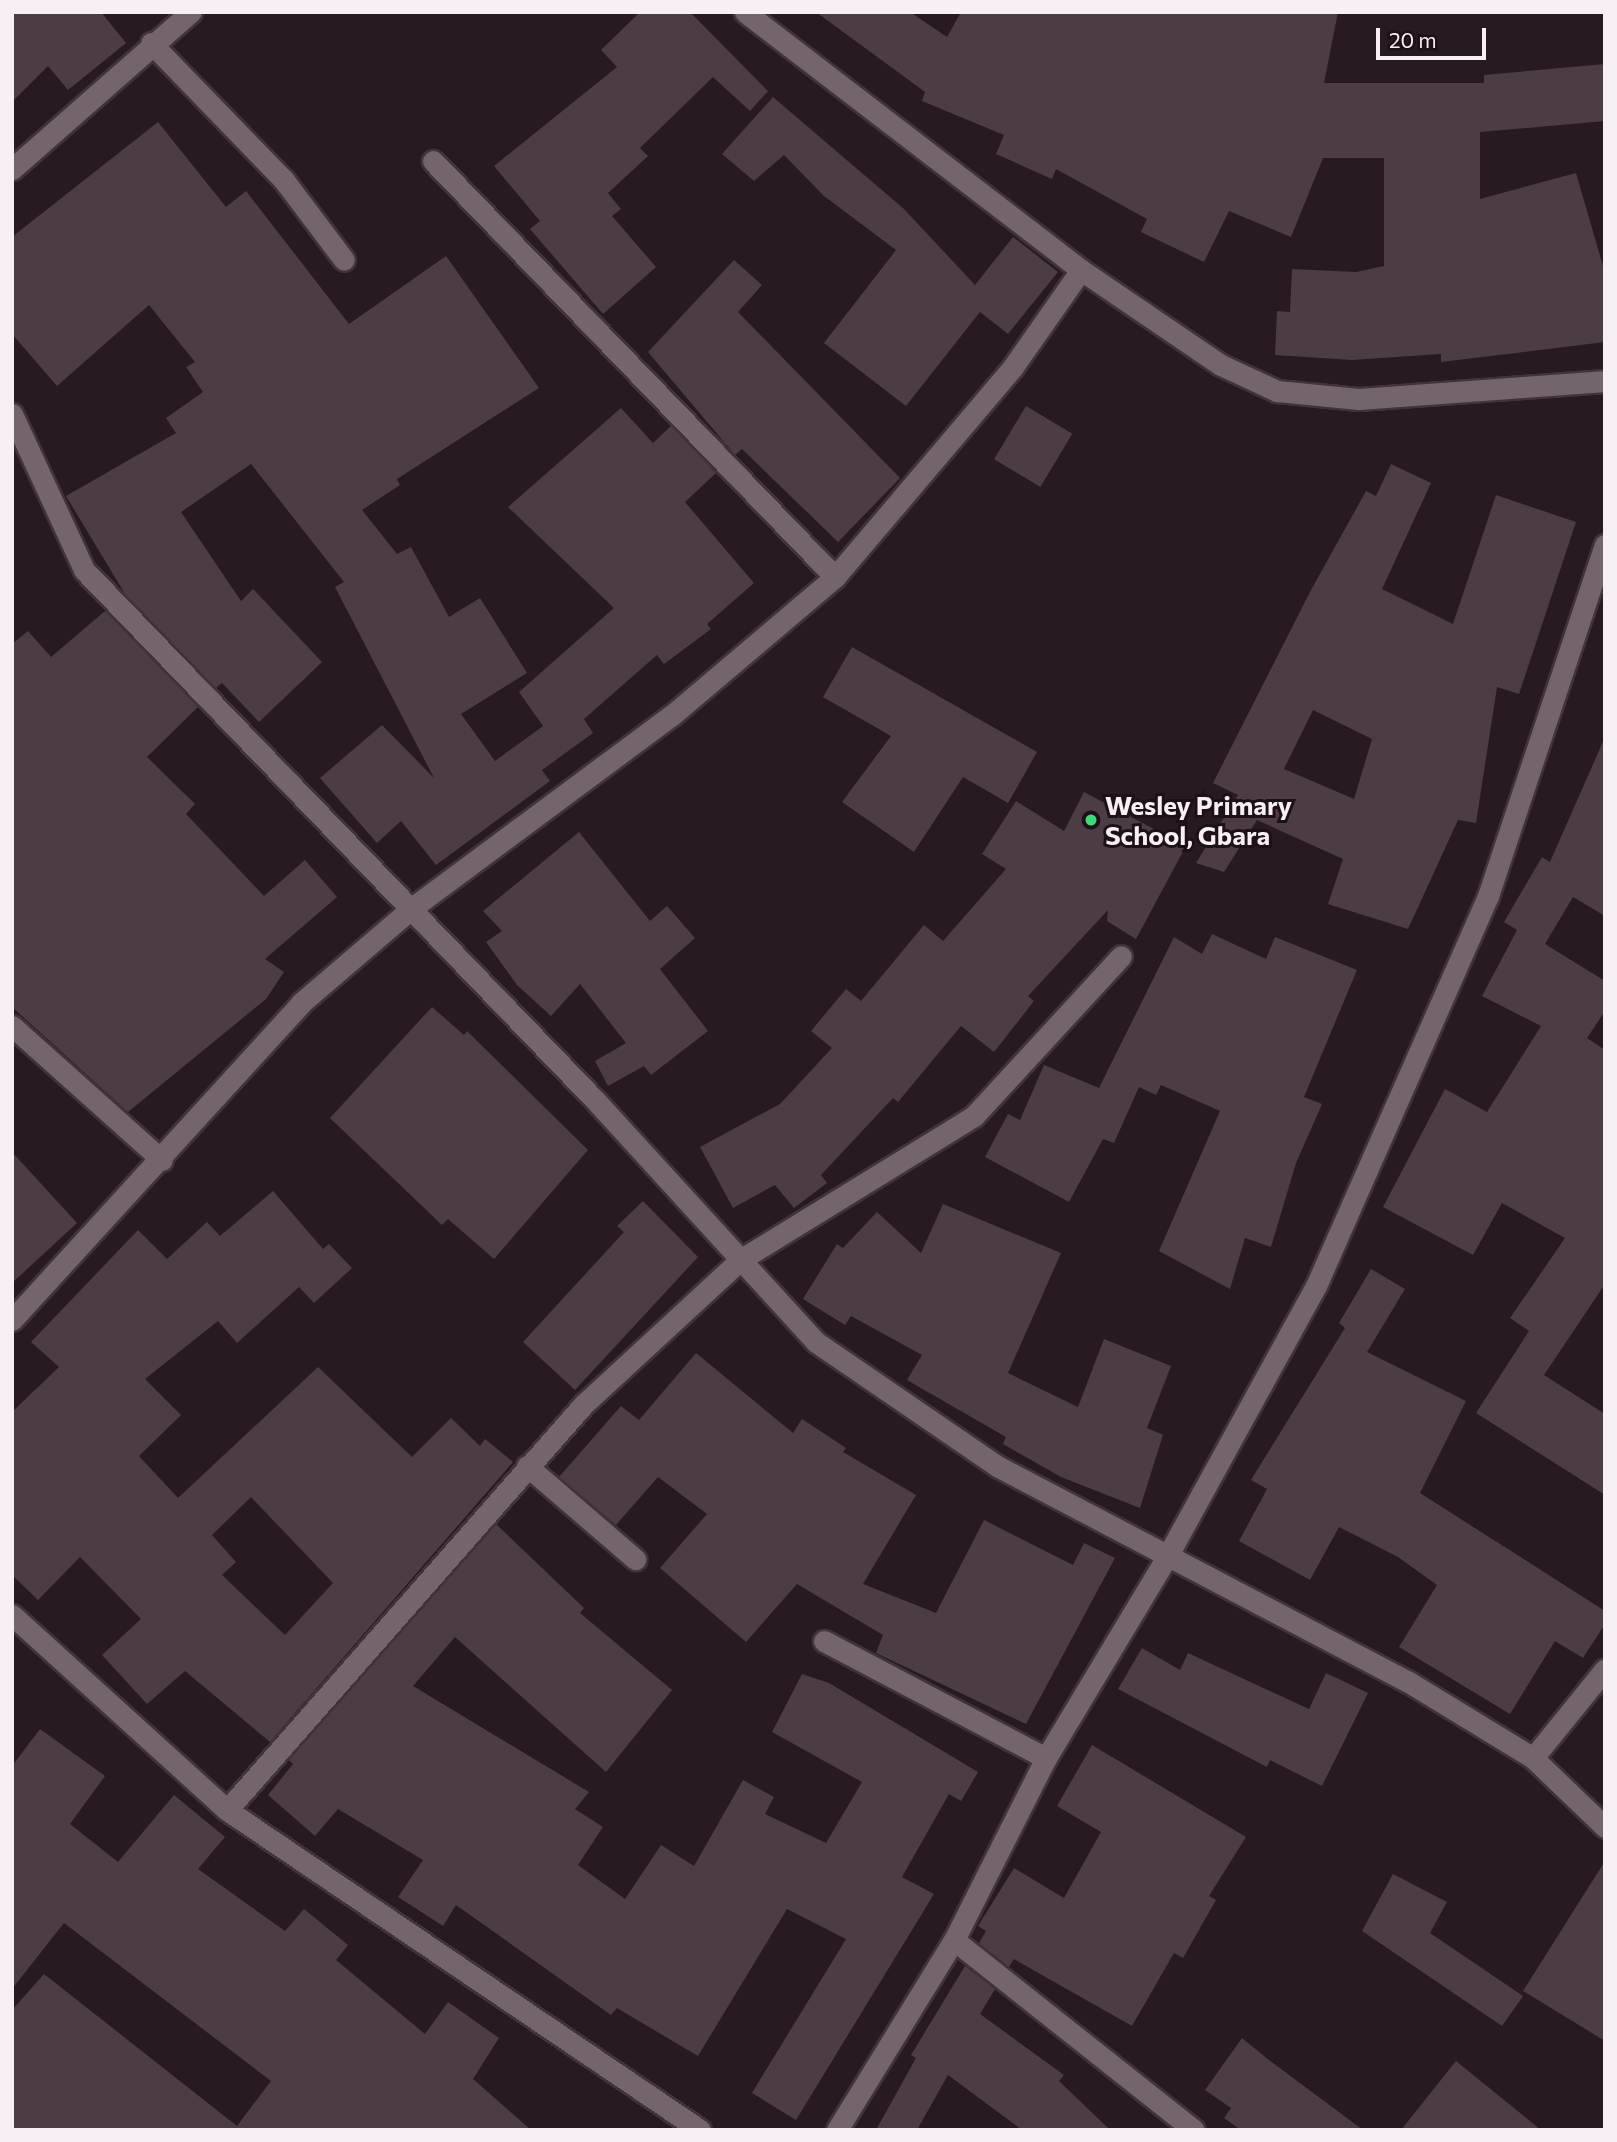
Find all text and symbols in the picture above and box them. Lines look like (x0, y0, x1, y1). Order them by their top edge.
scale bar (1379, 14, 1489, 58)
text: 20 m (1389, 27, 1437, 52)
place label: Wesley Primary School, Gbara (1105, 789, 1292, 850)
marker: Wesley Primary School, Gbara (1083, 812, 1099, 828)

